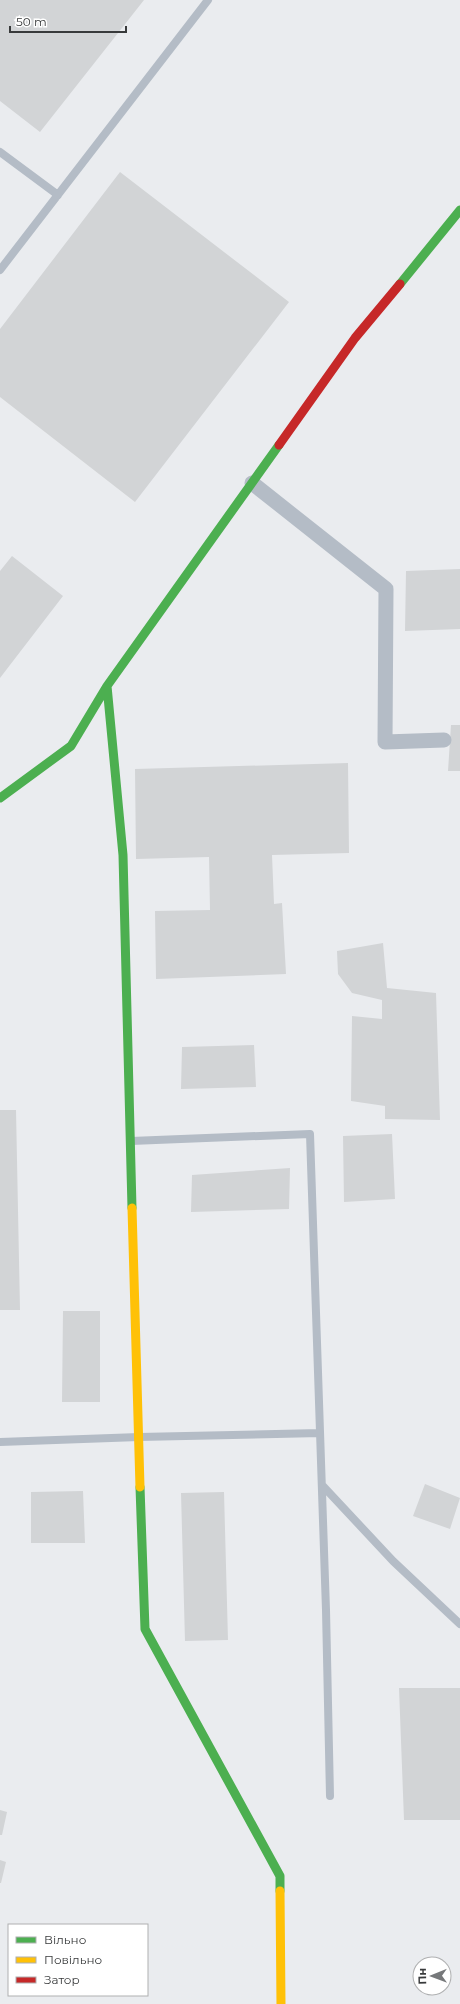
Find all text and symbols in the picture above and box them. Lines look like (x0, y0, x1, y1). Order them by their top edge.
scale bar (10, 8, 126, 34)
text: 50 m (16, 14, 47, 29)
legend (8, 1924, 148, 1996)
text: Вільно (44, 1932, 87, 1947)
text: Повільно (44, 1952, 103, 1967)
north arrow (412, 1956, 452, 1996)
text: Пн (415, 1968, 429, 1985)
text: Затор (44, 1972, 80, 1987)

